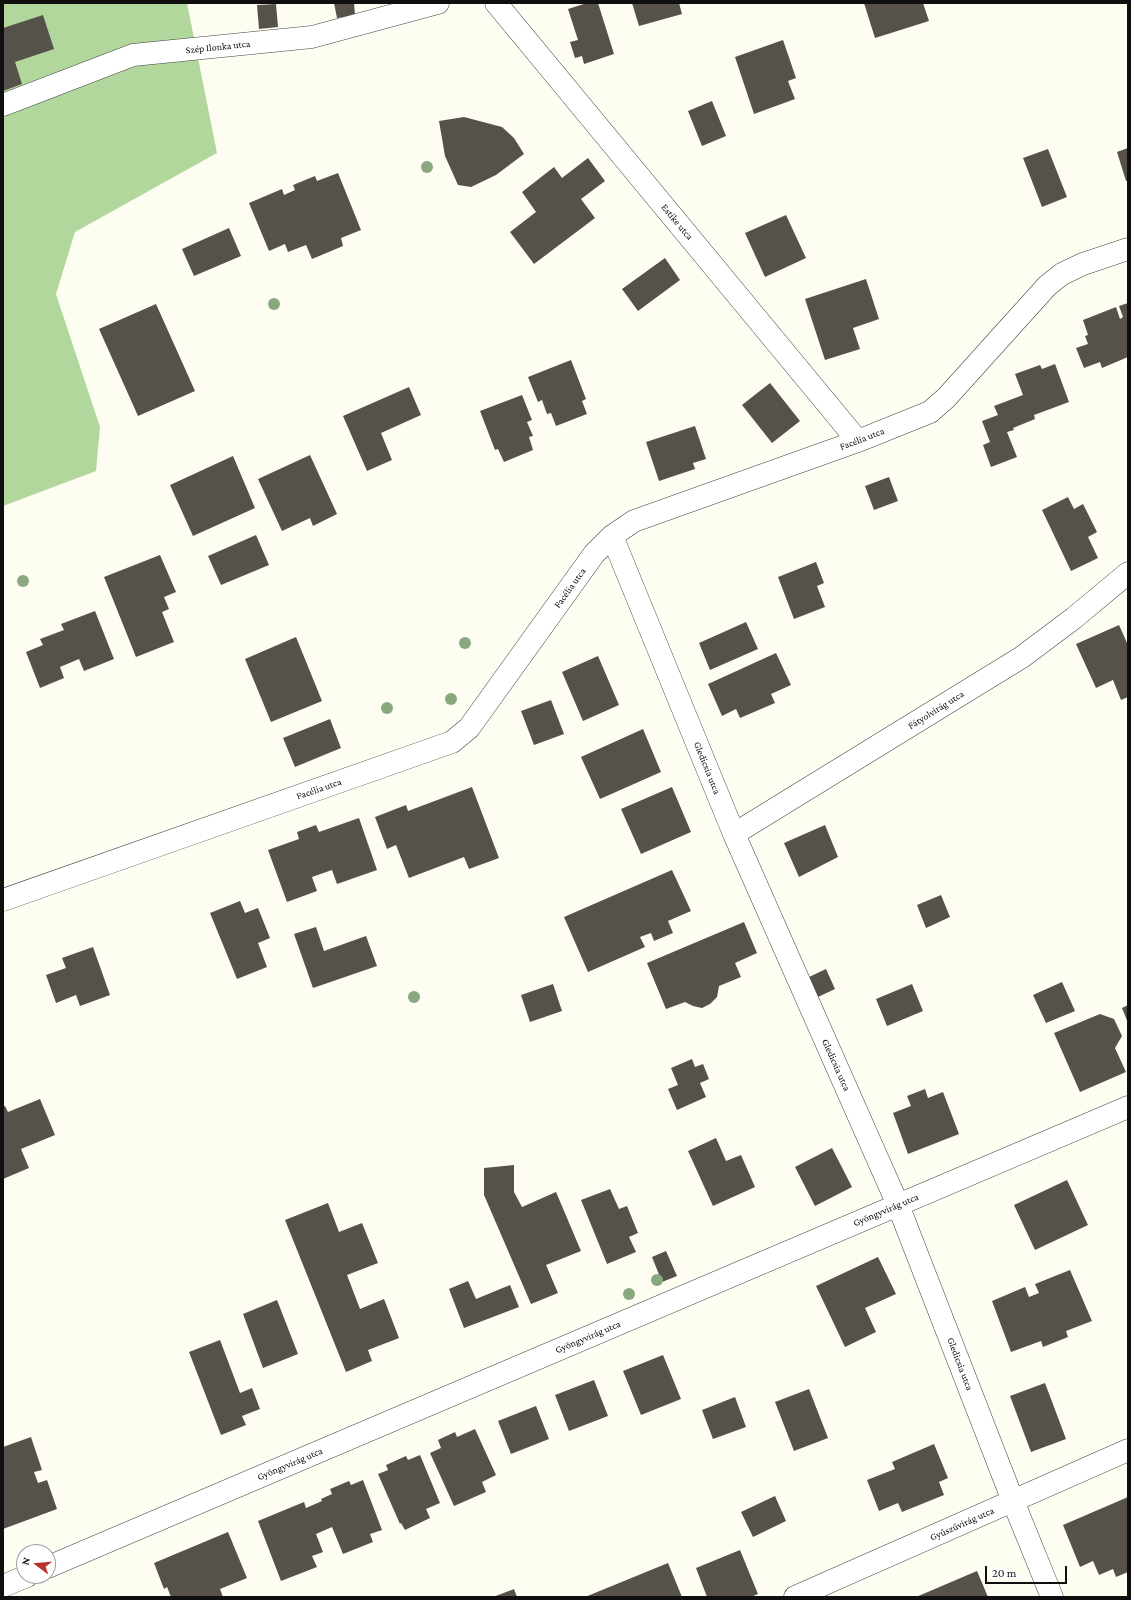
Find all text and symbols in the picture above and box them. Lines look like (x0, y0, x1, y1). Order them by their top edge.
street label: Szép Ilonka utca (185, 38, 251, 56)
street label: Estike utca (658, 201, 696, 243)
street label: Facélia utca (838, 425, 886, 453)
street label: Facélia utca (551, 566, 589, 610)
street label: Fátyolvirág utca (906, 688, 966, 732)
street label: Gledicsia utca (691, 740, 723, 796)
street label: Facélia utca (295, 776, 343, 802)
street label: Gledicsia utca (819, 1037, 853, 1093)
street label: Gyöngyvirág utca (852, 1191, 920, 1229)
street label: Gyöngyvirág utca (554, 1318, 622, 1356)
street label: Gledicsia utca (944, 1336, 976, 1392)
street label: Gyöngyvirág utca (256, 1445, 324, 1483)
street label: Gyűszűvirág utca (928, 1505, 996, 1543)
north arrow (16, 1544, 56, 1584)
text: N (19, 1556, 32, 1566)
scale bar (987, 1558, 1069, 1584)
text: 20 m (992, 1566, 1016, 1580)

